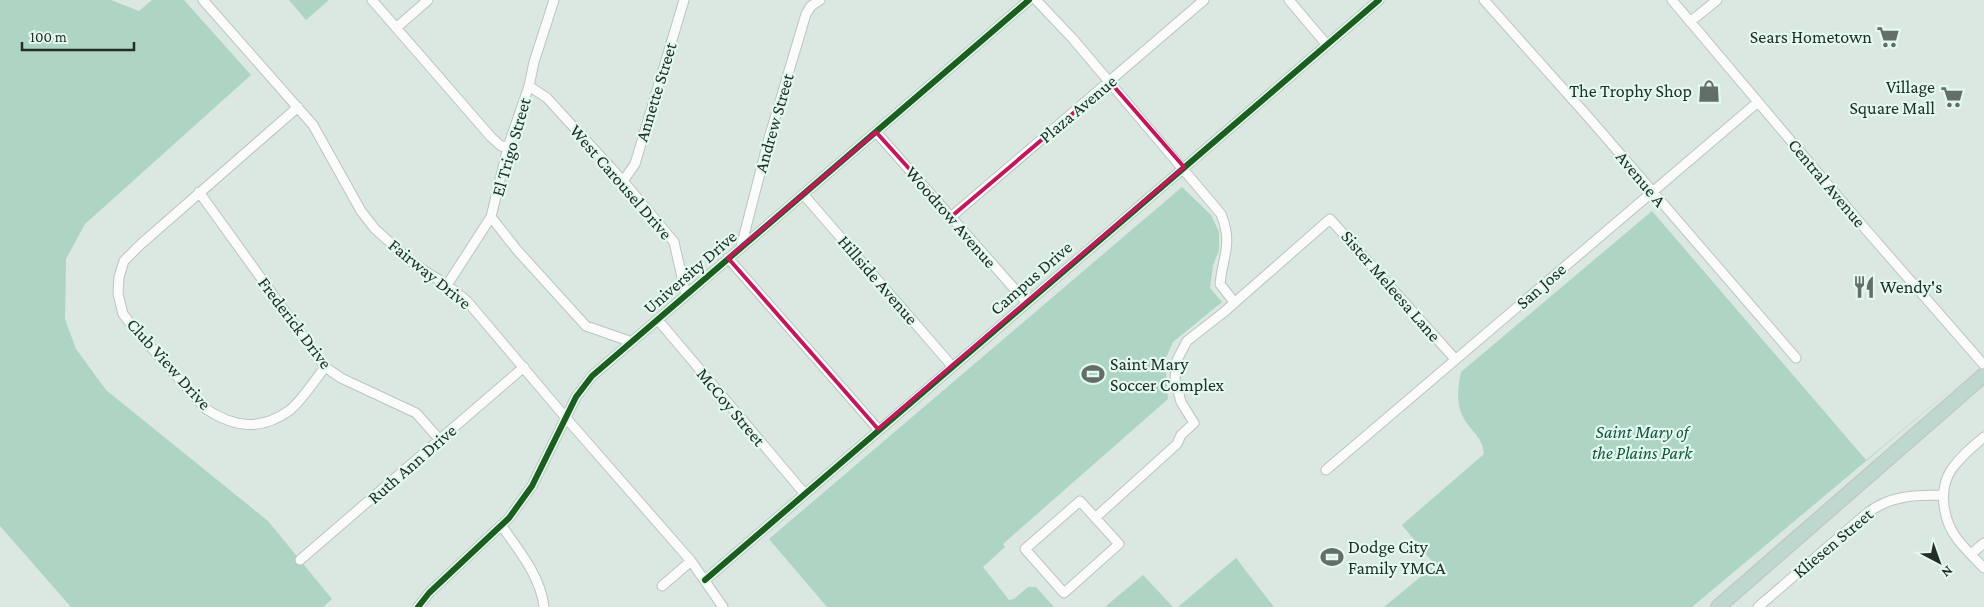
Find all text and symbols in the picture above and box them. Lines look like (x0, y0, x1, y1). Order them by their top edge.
scale bar (22, 20, 135, 52)
supermarket icon: Sears Hometown (1875, 24, 1901, 50)
place label: Sears Hometown (1750, 27, 1872, 47)
text: 100 m (30, 29, 67, 45)
street label: Annette Street (631, 39, 681, 144)
street label: Andrew Street (750, 70, 798, 175)
street label: Plaza Avenue (1035, 71, 1121, 147)
place label: Village Square Mall (1849, 77, 1935, 118)
shop icon: The Trophy Shop (1696, 78, 1722, 104)
place label: The Trophy Shop (1569, 81, 1692, 101)
supermarket icon: Village Square Mall (1939, 84, 1965, 110)
street label: El Trigo Street (487, 94, 535, 199)
street label: West Carousel Drive (566, 120, 676, 244)
street label: Central Avenue (1784, 135, 1870, 231)
street label: Avenue A (1612, 147, 1671, 212)
street label: Woodrow Avenue (902, 162, 1000, 272)
street label: University Drive (639, 226, 741, 318)
street label: Sister Meleesa Lane (1337, 226, 1445, 346)
street label: Hillside Avenue (834, 231, 922, 329)
street label: Fairway Drive (385, 235, 475, 313)
street label: Campus Drive (986, 237, 1076, 319)
street label: San Jose (1512, 259, 1570, 313)
street label: Frederick Drive (254, 273, 336, 373)
restaurant icon: Wendy's (1851, 274, 1877, 300)
place label: Wendy's (1880, 277, 1942, 297)
street label: Club View Drive (123, 314, 215, 414)
place label: Saint Mary Soccer Complex (1110, 354, 1225, 395)
sports icon: Saint Mary Soccer Complex (1080, 361, 1106, 387)
street label: McCoy Street (693, 364, 770, 451)
street label: Ruth Ann Drive (364, 420, 460, 508)
park label: Saint Mary of the Plains Park (1592, 422, 1693, 463)
street label: Kliesen Street (1789, 503, 1878, 582)
place label: Dodge City Family YMCA (1348, 537, 1446, 578)
north arrow (1914, 537, 1964, 587)
sports icon: Dodge City Family YMCA (1319, 544, 1345, 570)
text: N (1938, 563, 1956, 581)

